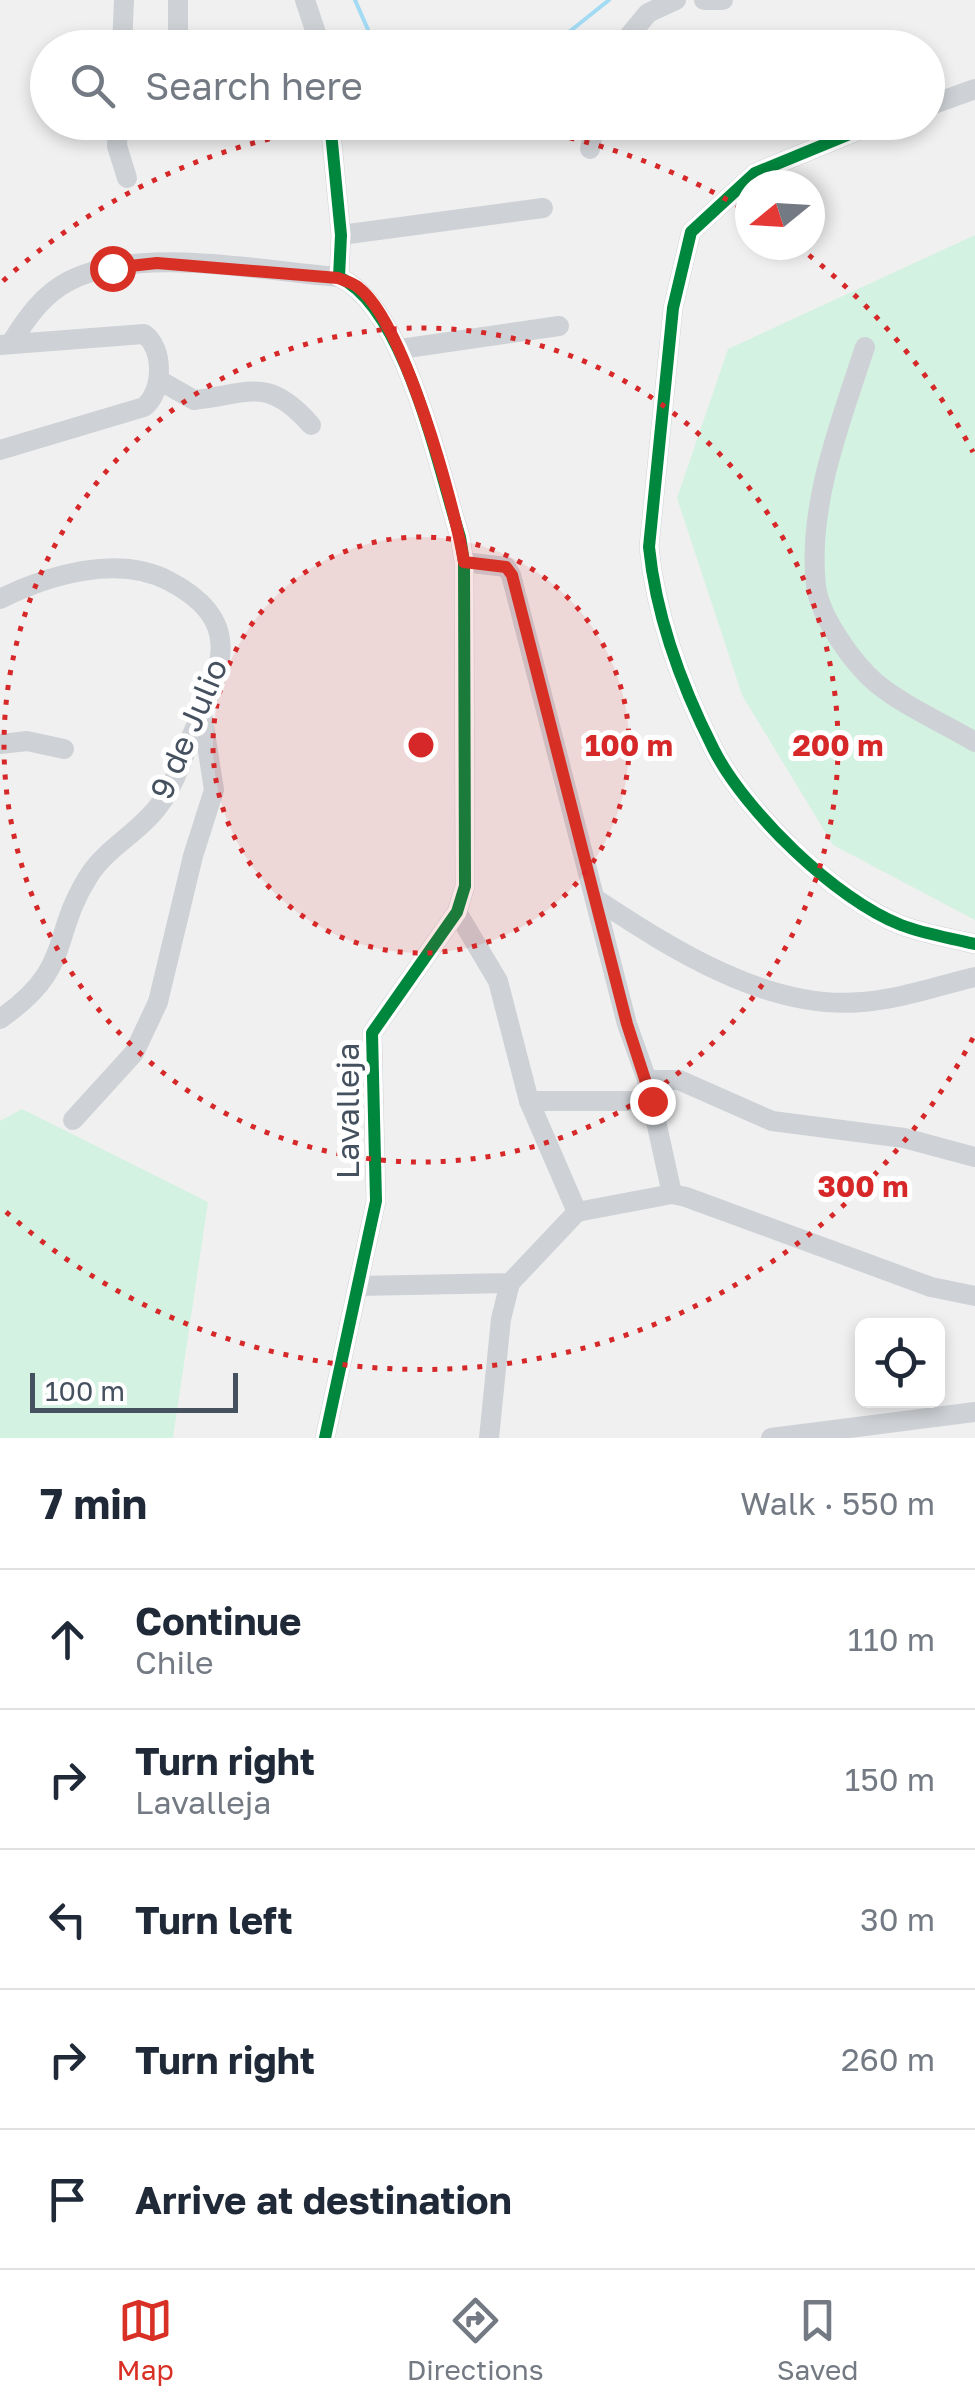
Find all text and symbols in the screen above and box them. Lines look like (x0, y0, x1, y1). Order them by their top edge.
search box (30, 30, 945, 140)
icon: search (65, 58, 120, 113)
text: Search here (145, 63, 363, 108)
north arrow (735, 170, 825, 260)
route start (90, 246, 136, 292)
street label: 9 de Julio (142, 653, 235, 804)
centre of rings (403, 727, 439, 763)
text: 100 m (585, 727, 673, 763)
text: 200 m (792, 727, 884, 763)
street label: Lavalleja (328, 1043, 366, 1179)
route end (630, 1079, 676, 1125)
text: 300 m (817, 1168, 909, 1204)
map controls (855, 1318, 945, 1408)
button: locate (855, 1318, 945, 1408)
scale bar (30, 1368, 238, 1412)
text: 100 m (45, 1374, 125, 1407)
text: 7 min (40, 1478, 147, 1528)
text: Walk · 550 m (740, 1484, 935, 1522)
text: Continue (135, 1598, 301, 1643)
icon: ahead (40, 1612, 95, 1667)
text: 110 m (848, 1620, 935, 1658)
text: Chile (135, 1643, 214, 1681)
text: Turn right (135, 1738, 315, 1783)
icon: right (40, 1752, 95, 1807)
text: 150 m (845, 1760, 935, 1798)
text: Lavalleja (135, 1783, 271, 1821)
icon: left (40, 1892, 95, 1947)
text: Turn left (135, 1897, 293, 1942)
text: 30 m (860, 1900, 935, 1938)
icon: right (40, 2032, 95, 2087)
text: Turn right (135, 2037, 315, 2082)
text: 260 m (841, 2040, 935, 2078)
icon: arrive (40, 2172, 95, 2227)
text: Arrive at destination (135, 2177, 512, 2222)
tab: Map (117, 2293, 174, 2386)
tab: Directions (407, 2293, 544, 2386)
tab: Saved (777, 2293, 858, 2386)

